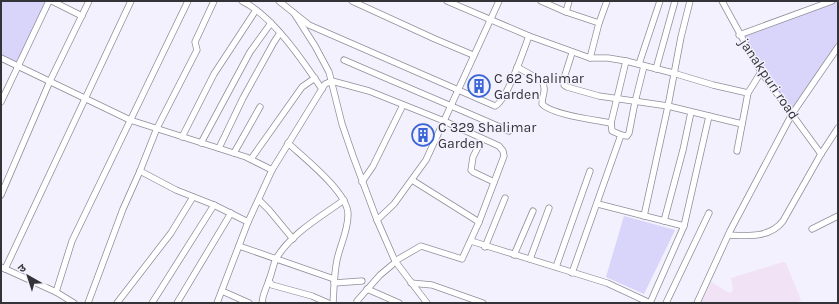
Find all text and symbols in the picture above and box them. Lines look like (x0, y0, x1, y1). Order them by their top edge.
street label: janakpuri road (735, 34, 802, 123)
place label: C 62 Shalimar Garden (494, 70, 585, 103)
building icon: C 62 Shalimar Garden (466, 73, 492, 99)
place label: C 329 Shalimar Garden (438, 119, 537, 152)
building icon: C 329 Shalimar Garden (410, 122, 436, 148)
north arrow (8, 256, 48, 296)
text: उ (15, 261, 29, 276)

